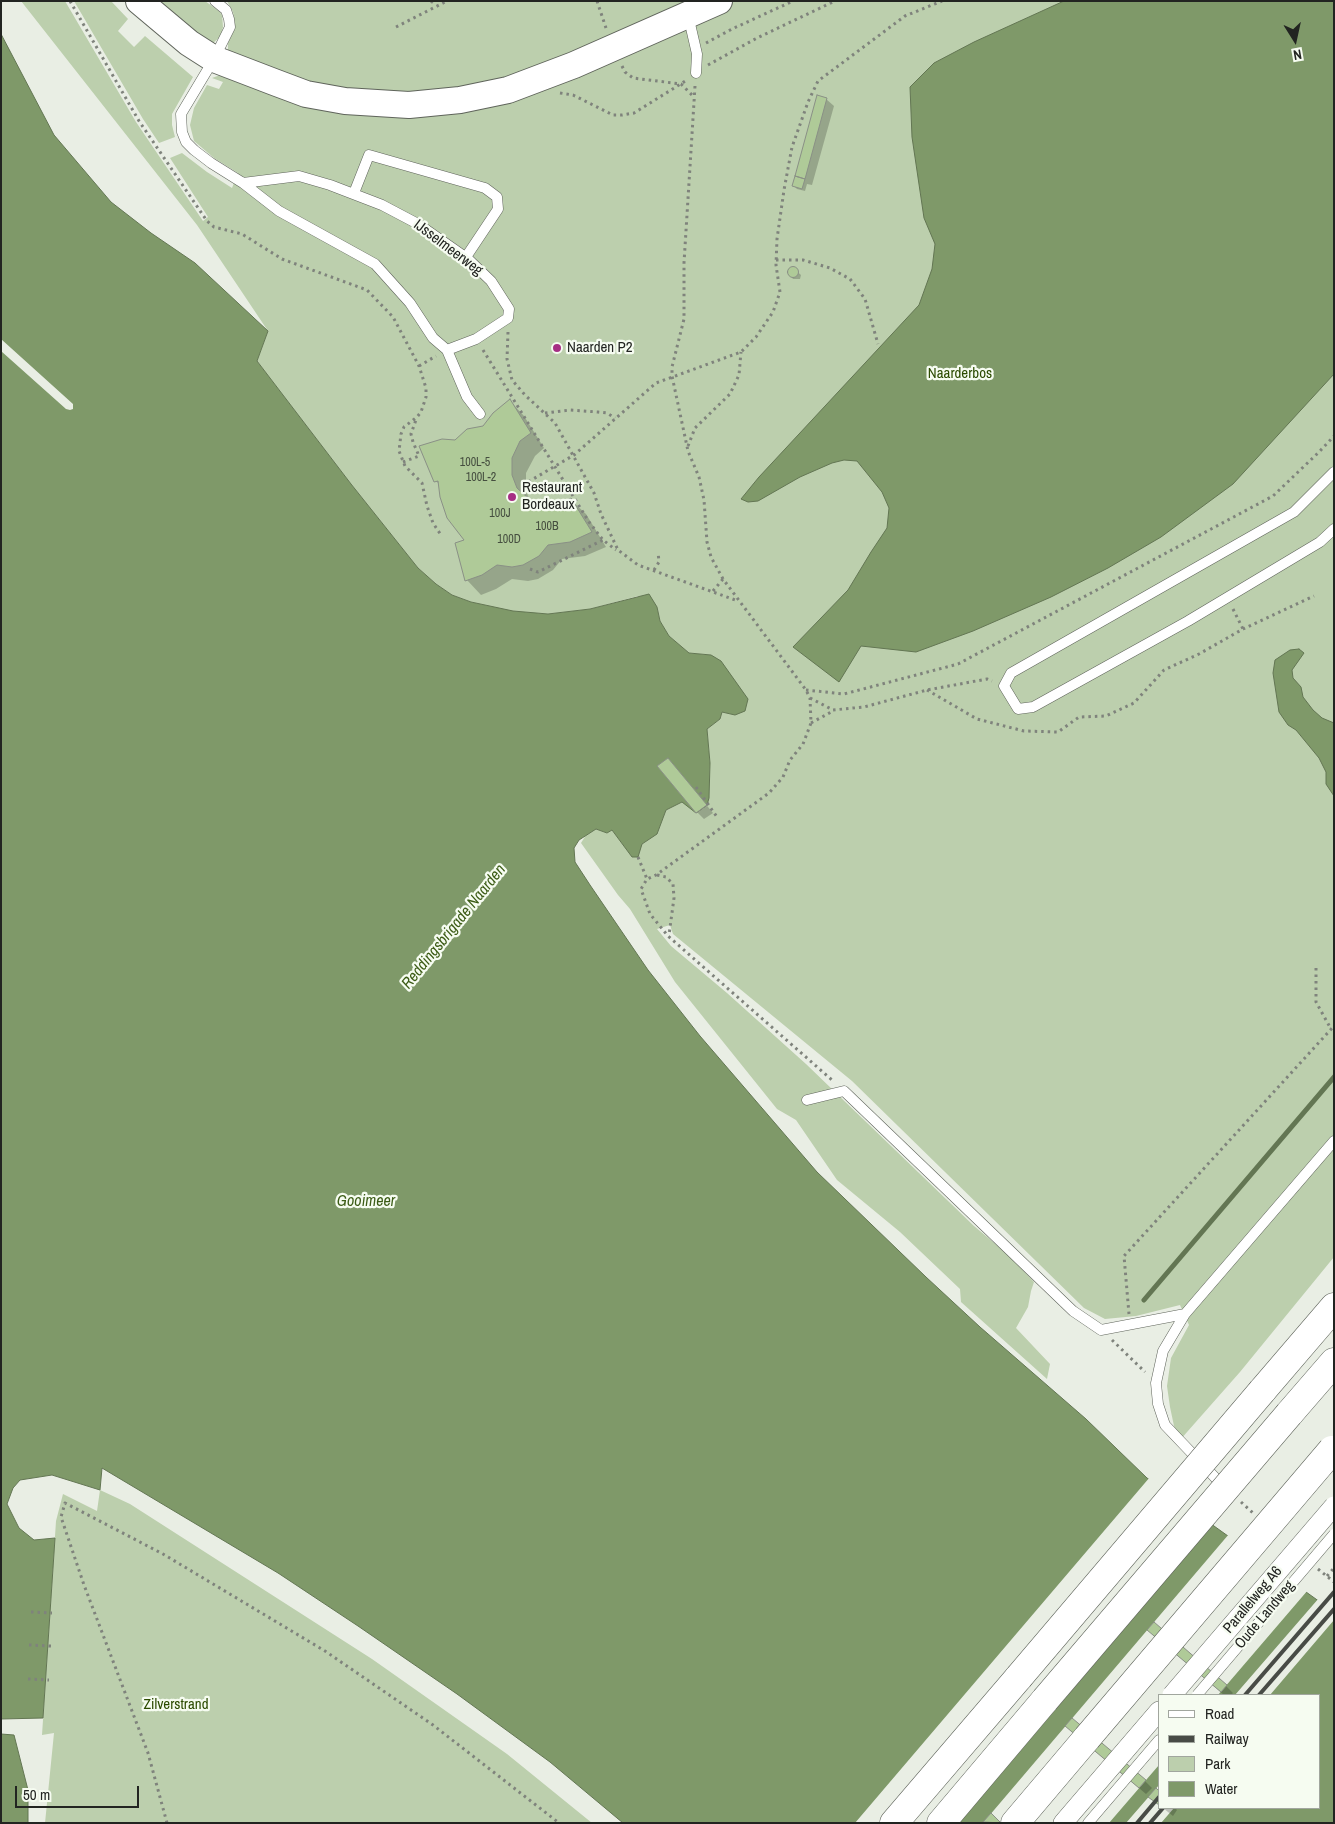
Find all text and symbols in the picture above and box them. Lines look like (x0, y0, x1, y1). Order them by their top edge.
north arrow (1270, 15, 1320, 65)
text: N (1292, 45, 1303, 64)
street label: IJsselmeerweg (410, 216, 486, 280)
place label: Naarden P2 (567, 339, 633, 357)
marker: Naarden P2 (551, 342, 563, 354)
park label: Naarderbos (928, 365, 992, 383)
house number: 100L-5 (460, 456, 490, 470)
house number: 100L-2 (466, 471, 496, 485)
place label: Restaurant Bordeaux (522, 479, 582, 514)
marker: Restaurant Bordeaux (506, 491, 518, 503)
house number: 100J (489, 507, 511, 521)
house number: 100B (536, 520, 558, 534)
house number: 100D (497, 533, 521, 547)
water label: Reddingsbrigade Naarden (398, 861, 510, 993)
water label: Gooimeer (337, 1192, 395, 1212)
street label: Parallelweg A6 (1220, 1563, 1286, 1637)
street label: Oude Landweg (1231, 1577, 1299, 1653)
legend (1158, 1694, 1320, 1809)
park label: Zilverstrand (144, 1696, 208, 1714)
text: Road (1205, 1703, 1234, 1724)
text: Railway (1205, 1728, 1249, 1749)
text: Park (1205, 1753, 1230, 1774)
scale bar (18, 1776, 141, 1808)
text: Water (1205, 1778, 1237, 1799)
text: 50 m (23, 1784, 50, 1805)

